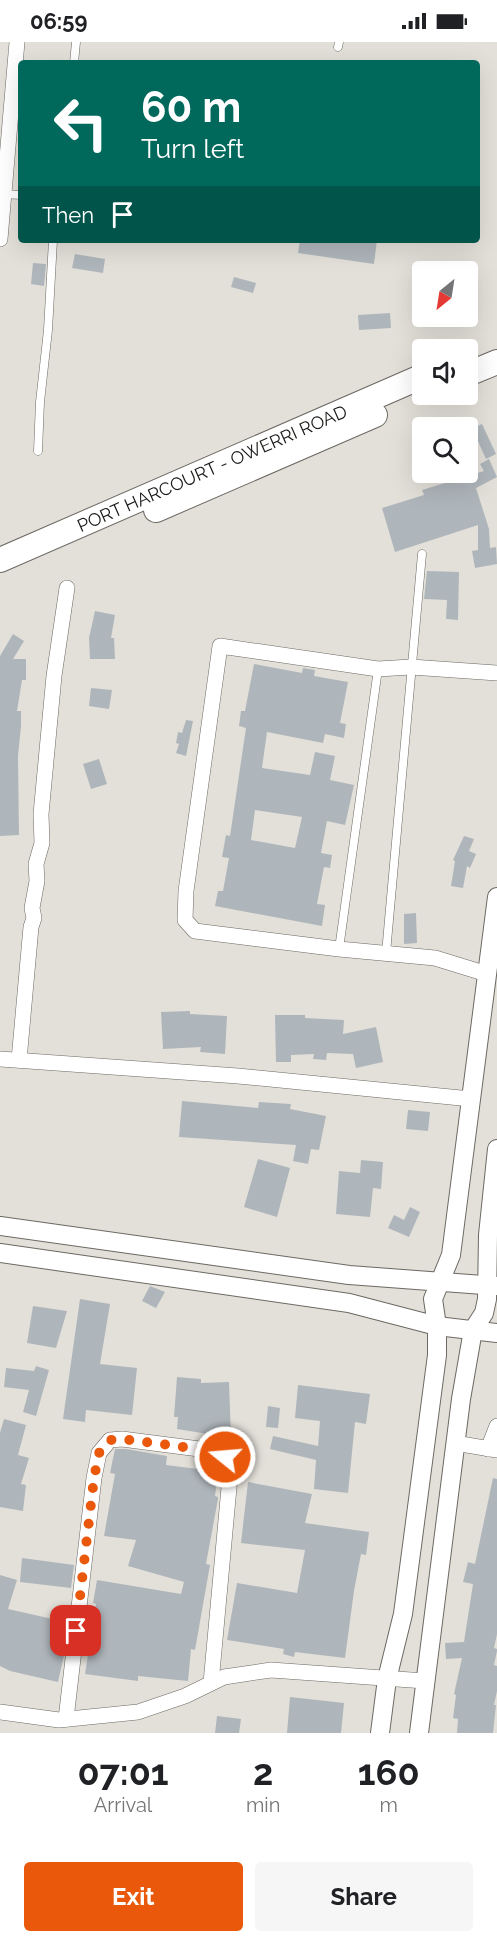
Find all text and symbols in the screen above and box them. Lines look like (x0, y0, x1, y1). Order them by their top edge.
text: 06:59 (30, 8, 87, 34)
text: 60 m (141, 83, 241, 132)
icon: left (42, 84, 120, 162)
text: Turn left (141, 133, 244, 164)
icon: arrive (106, 198, 139, 231)
text: Then (42, 202, 94, 228)
north arrow (412, 261, 478, 327)
map controls (412, 261, 478, 483)
button: sound (412, 339, 478, 405)
street label: PORT HARCOURT - OWERRI ROAD (74, 400, 350, 536)
button: search (412, 417, 478, 483)
position arrow (193, 1425, 257, 1489)
pin (50, 1605, 101, 1656)
icon: arrive (59, 1614, 92, 1647)
text: 07:01 (77, 1751, 169, 1793)
text: 2 (253, 1751, 273, 1793)
text: 160 (358, 1751, 420, 1793)
text: Arrival (94, 1793, 152, 1817)
text: min (246, 1793, 280, 1817)
text: m (379, 1793, 398, 1817)
button: Exit (24, 1862, 243, 1931)
button: Share (255, 1862, 473, 1931)

